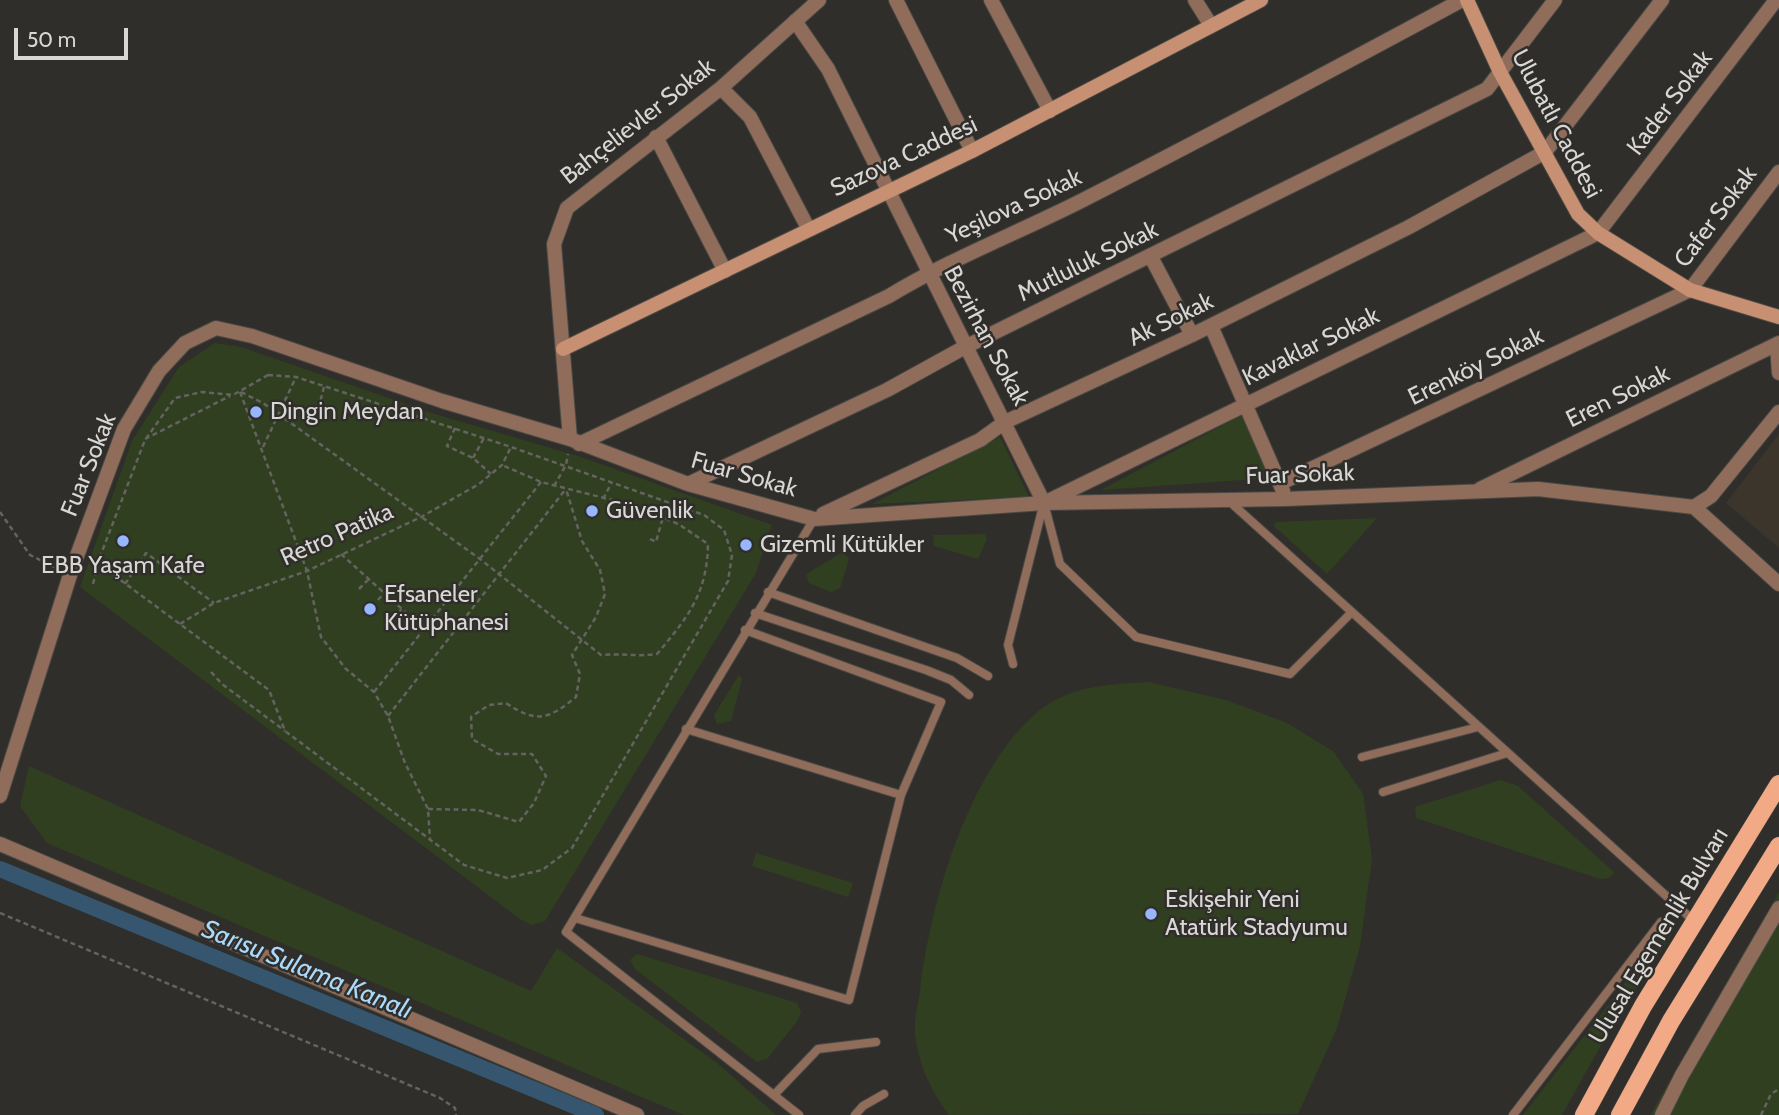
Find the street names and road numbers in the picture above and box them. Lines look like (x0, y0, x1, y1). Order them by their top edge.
street label: Ulubatlı Caddesi (1505, 45, 1607, 203)
street label: Kader Sokak (1621, 45, 1719, 161)
street label: Bahçelievler Sokak (555, 53, 721, 191)
street label: Sazova Caddesi (826, 110, 982, 204)
street label: Cafer Sokak (1669, 161, 1763, 273)
street label: Yeşilova Sokak (942, 163, 1086, 251)
street label: Mutluluk Sokak (1013, 216, 1163, 308)
street label: Bezirhan Sokak (937, 261, 1035, 411)
street label: Ak Sokak (1124, 287, 1218, 353)
street label: Kavaklar Sokak (1238, 301, 1384, 393)
street label: Erenköy Sokak (1404, 322, 1548, 412)
street label: Eren Sokak (1562, 360, 1674, 434)
street label: Fuar Sokak (55, 409, 123, 521)
street label: Fuar Sokak (688, 446, 800, 504)
street label: Fuar Sokak (1245, 459, 1355, 491)
street label: Retro Patika (276, 497, 398, 573)
street label: Ulusal Egemenlik Bulvarı (1583, 823, 1735, 1049)

